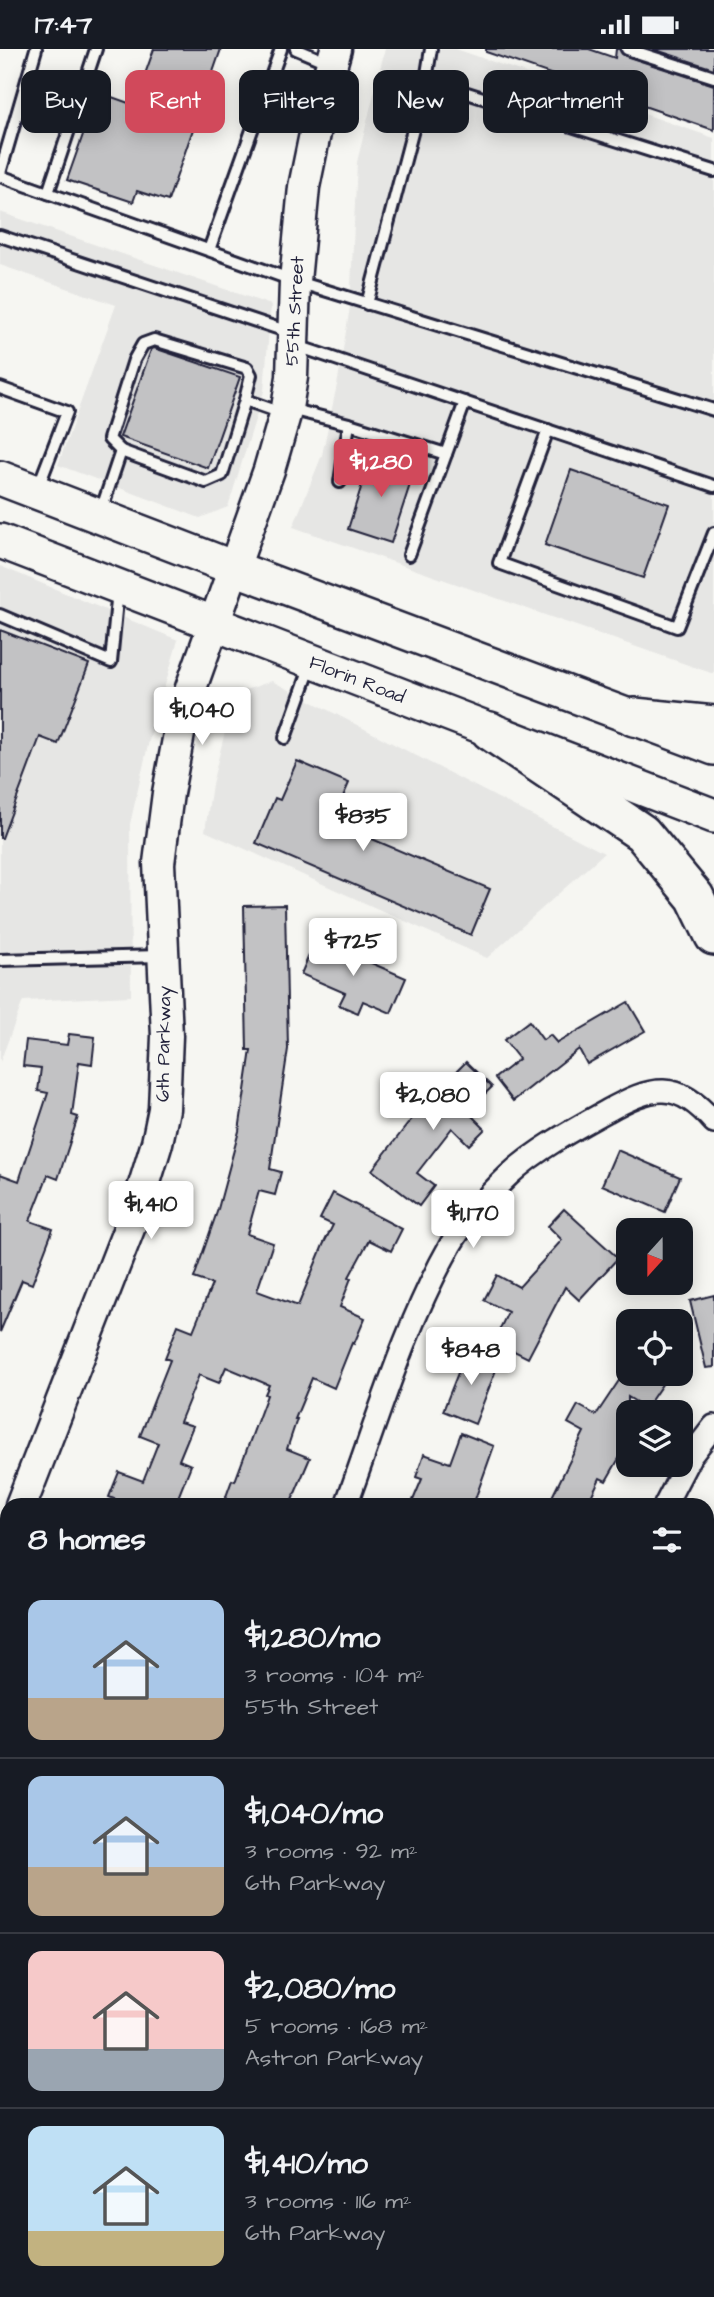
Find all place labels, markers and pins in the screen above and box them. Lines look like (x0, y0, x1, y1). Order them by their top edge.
pin: $1,280 (324, 440, 438, 499)
pin: $1,040 (145, 687, 259, 747)
pin: $835 (322, 793, 404, 853)
pin: $725 (312, 919, 394, 978)
pin: $2,080 (376, 1073, 490, 1132)
pin: $1,410 (94, 1181, 208, 1241)
pin: $1,170 (416, 1191, 530, 1250)
pin: $848 (430, 1327, 512, 1387)

